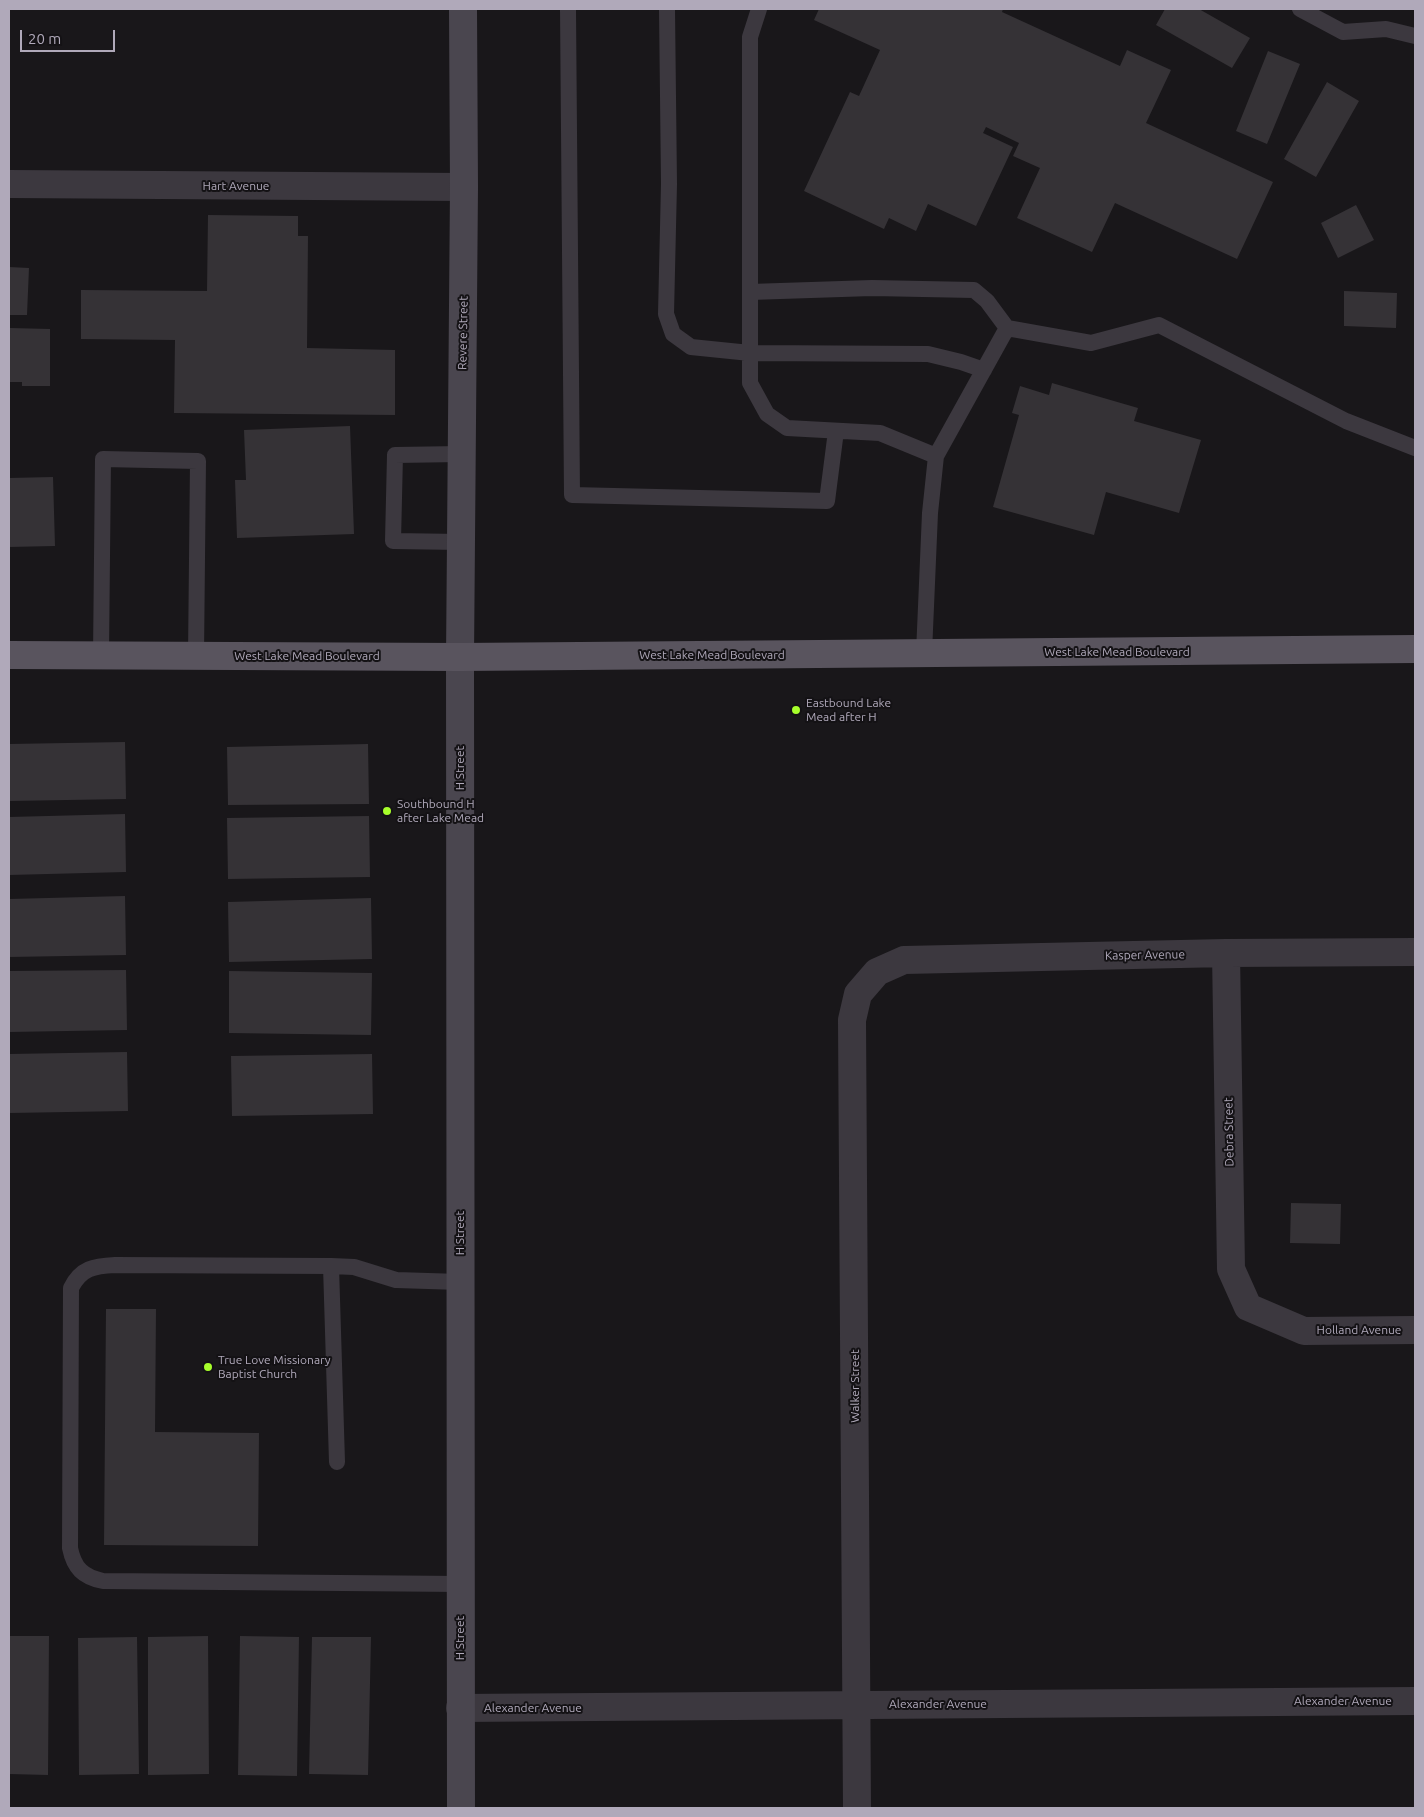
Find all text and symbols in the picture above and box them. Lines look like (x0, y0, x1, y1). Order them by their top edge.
scale bar (22, 20, 118, 52)
text: 20 m (28, 30, 61, 47)
street label: Hart Avenue (203, 179, 269, 193)
street label: Revere Street (455, 296, 471, 370)
street label: West Lake Mead Boulevard (1044, 645, 1190, 659)
street label: West Lake Mead Boulevard (639, 648, 785, 662)
street label: West Lake Mead Boulevard (234, 649, 380, 663)
place label: Eastbound Lake Mead after H (806, 696, 891, 724)
marker: Eastbound Lake Mead after H (790, 704, 802, 716)
street label: H Street (453, 746, 467, 790)
place label: Southbound H after Lake Mead (397, 797, 484, 825)
marker: Southbound H after Lake Mead (381, 805, 393, 817)
street label: Kasper Avenue (1105, 947, 1185, 963)
street label: Debra Street (1221, 1097, 1237, 1167)
street label: H Street (453, 1211, 467, 1255)
street label: Holland Avenue (1317, 1323, 1401, 1337)
street label: Walker Street (848, 1349, 862, 1423)
place label: True Love Missionary Baptist Church (218, 1353, 331, 1381)
marker: True Love Missionary Baptist Church (202, 1361, 214, 1373)
street label: H Street (453, 1616, 467, 1660)
street label: Alexander Avenue (1294, 1694, 1392, 1708)
street label: Alexander Avenue (889, 1697, 987, 1711)
street label: Alexander Avenue (484, 1701, 582, 1715)

